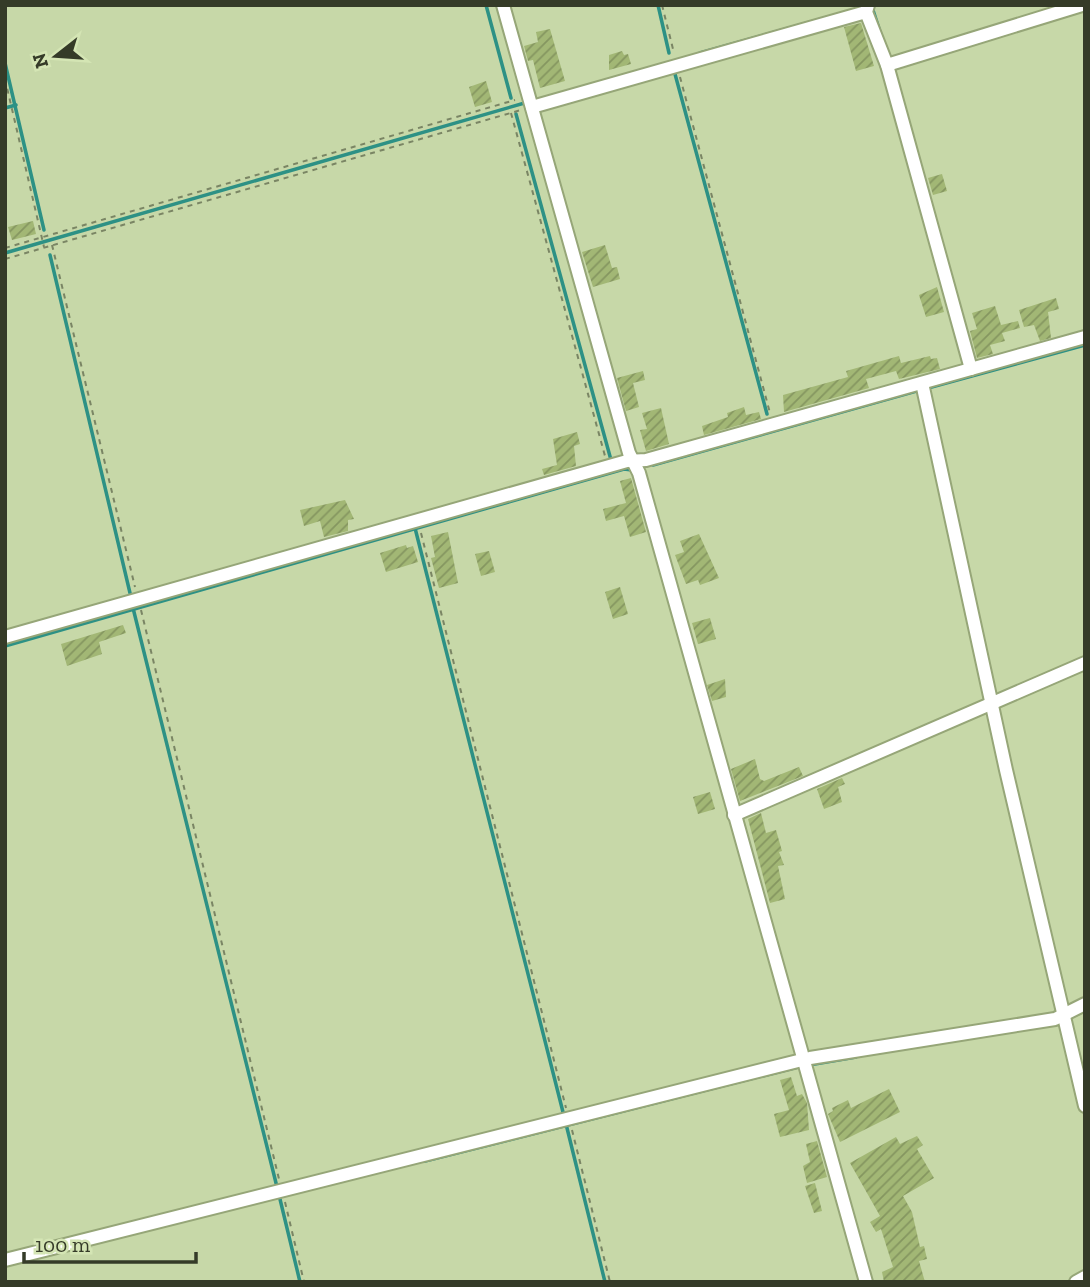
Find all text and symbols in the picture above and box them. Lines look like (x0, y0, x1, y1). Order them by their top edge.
north arrow (21, 21, 91, 91)
text: N (27, 51, 53, 71)
scale bar (24, 1220, 196, 1264)
text: 100 m (35, 1232, 90, 1257)

